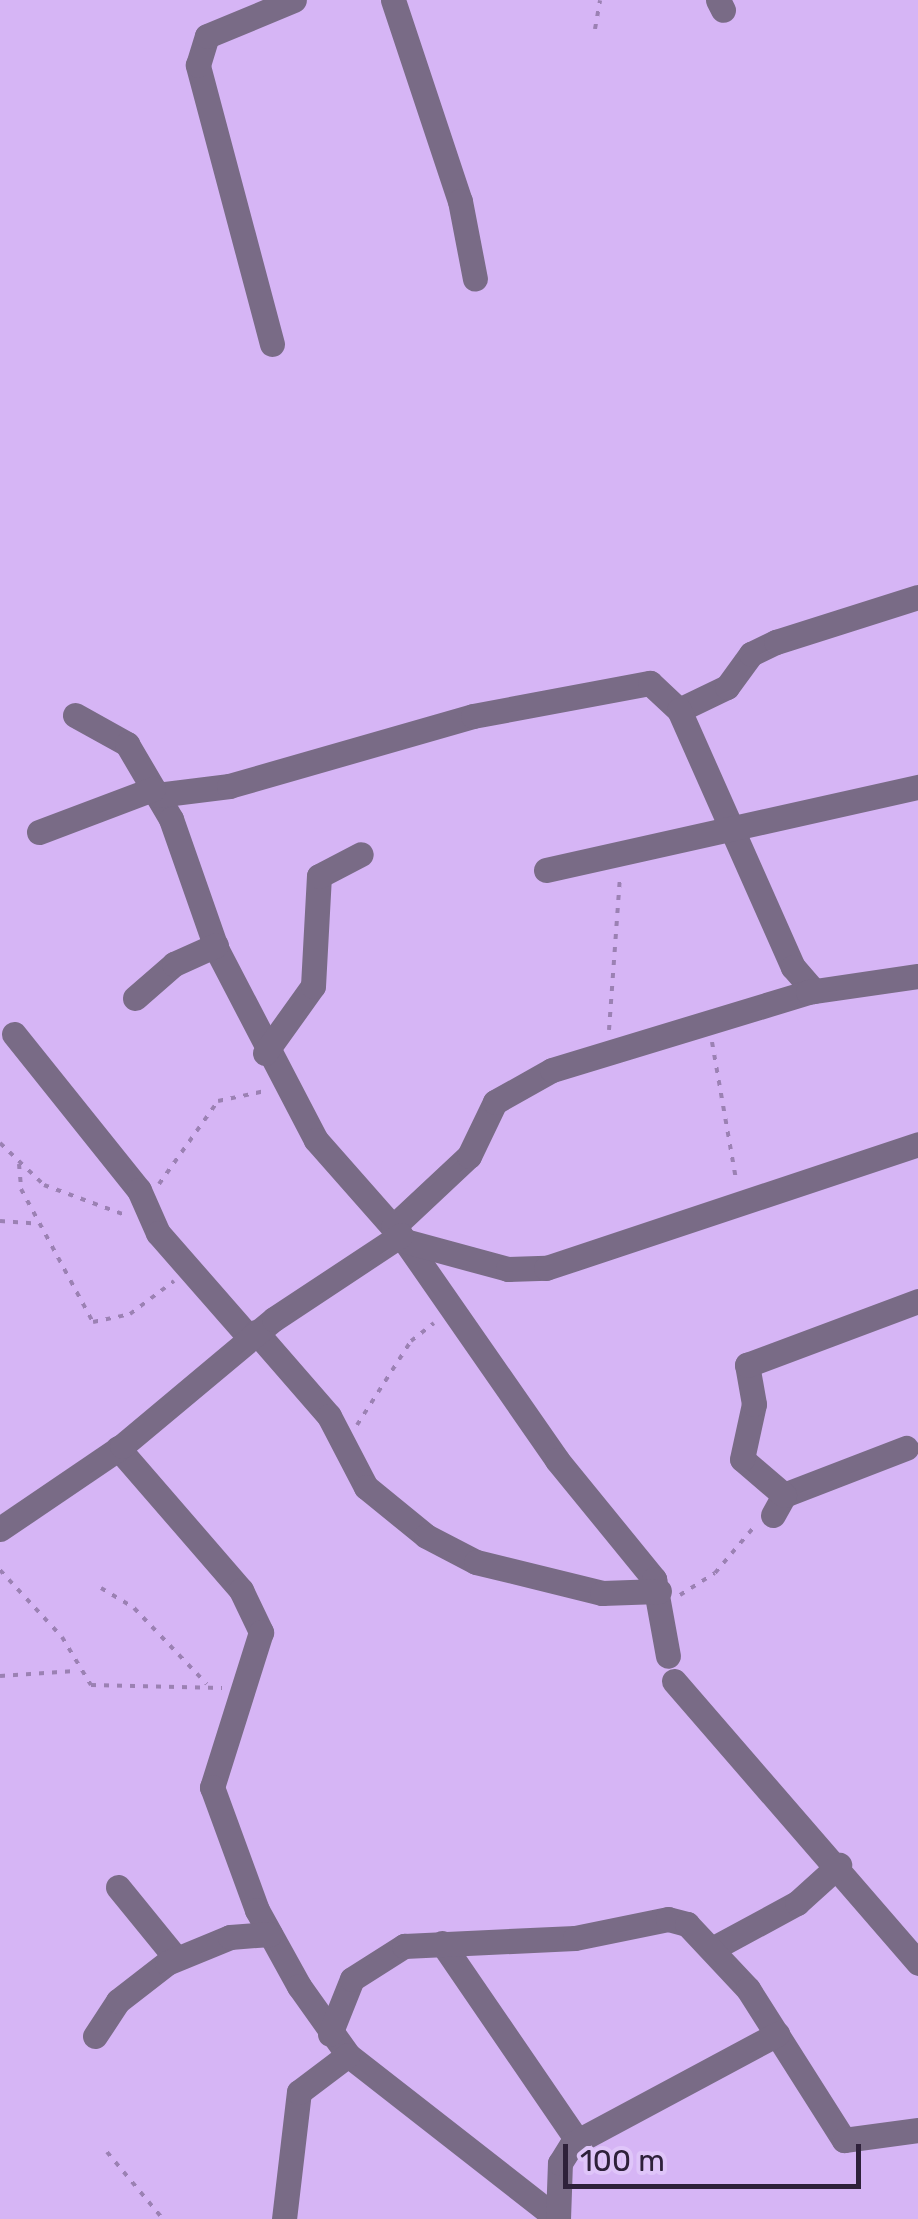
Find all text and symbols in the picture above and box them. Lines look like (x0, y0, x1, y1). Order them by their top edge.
scale bar (568, 2124, 866, 2186)
text: 100 m (580, 2143, 665, 2179)

